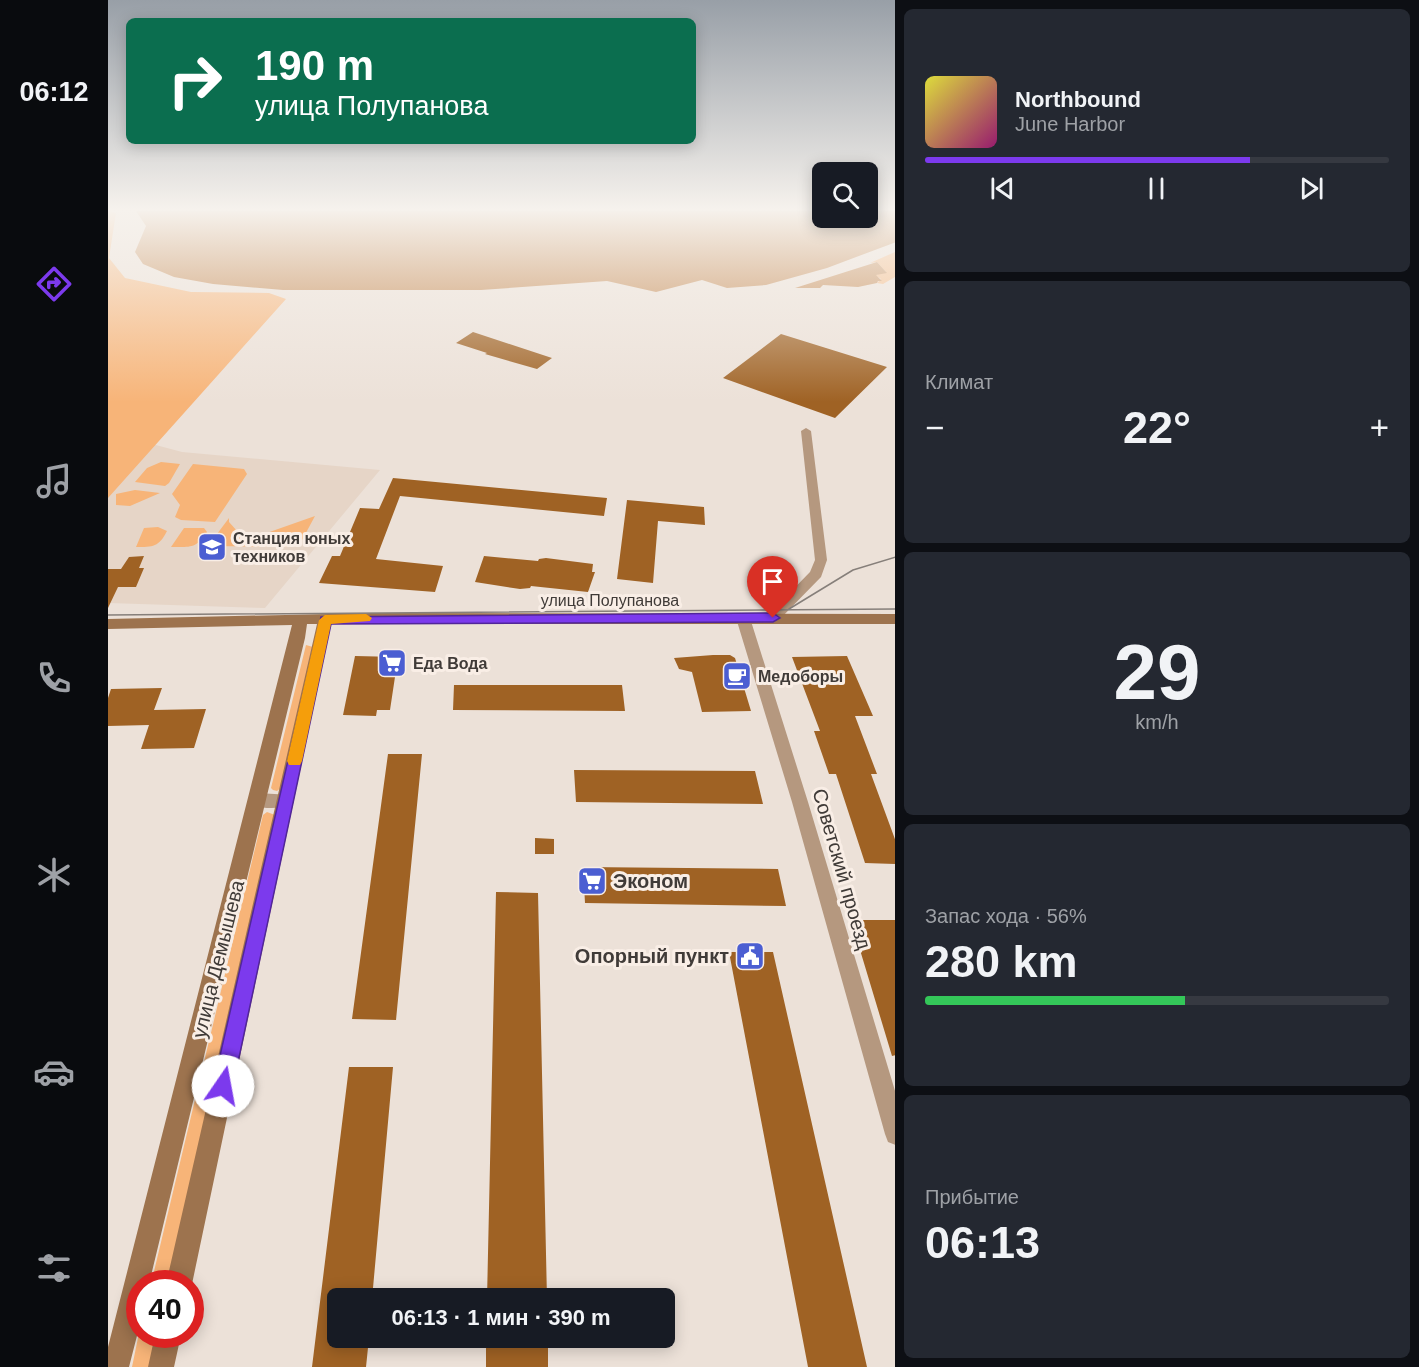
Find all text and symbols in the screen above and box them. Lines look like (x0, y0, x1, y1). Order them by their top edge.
icon: right (156, 42, 234, 120)
text: 190 m (255, 42, 374, 89)
text: 06:12 (19, 77, 89, 107)
text: Northbound (1015, 87, 1141, 112)
text: улица Полупанова (255, 91, 488, 121)
text: June Harbor (1015, 113, 1125, 135)
map controls (812, 162, 878, 228)
button: search (812, 162, 878, 228)
icon: previous (986, 172, 1019, 205)
icon: pause (1140, 172, 1173, 205)
icon: next (1295, 172, 1328, 205)
icon: directions (33, 263, 75, 305)
text: Климат (925, 371, 993, 393)
text: 22° (1123, 402, 1191, 453)
text: − (925, 409, 944, 446)
text: + (1370, 409, 1389, 446)
icon: music (33, 460, 75, 502)
place label: Станция юных техников (233, 530, 350, 565)
school or university icon: Станция юных техников (196, 531, 228, 563)
pin (747, 556, 798, 618)
icon: arrive (756, 565, 789, 598)
street label: улица Полупанова (541, 592, 679, 609)
text: 29 (1114, 628, 1200, 716)
supermarket icon: Еда Вода (376, 647, 408, 679)
place label: Еда Вода (413, 655, 487, 672)
icon: phone (33, 657, 75, 699)
cafe icon: Медоборы (721, 660, 753, 692)
place label: Медоборы (758, 668, 843, 685)
text: km/h (1135, 711, 1179, 733)
street label: Советский проезд (809, 786, 876, 952)
icon: climate (33, 854, 75, 896)
supermarket icon: Эконом (576, 865, 608, 897)
place label: Эконом (613, 870, 688, 892)
street label: улица Демышева (188, 877, 248, 1040)
text: Запас хода · 56% (925, 905, 1087, 927)
text: 280 km (925, 936, 1078, 987)
public building icon: Опорный пункт (734, 940, 766, 972)
place label: Опорный пункт (575, 945, 729, 967)
icon: car (33, 1051, 75, 1093)
position arrow (191, 1054, 255, 1118)
text: Прибытие (925, 1186, 1019, 1208)
text: 06:13 (925, 1217, 1040, 1268)
icon: filters (33, 1247, 75, 1289)
speed limit sign: 40 (126, 1270, 204, 1348)
text: 06:13 · 1 мин · 390 m (391, 1305, 611, 1330)

